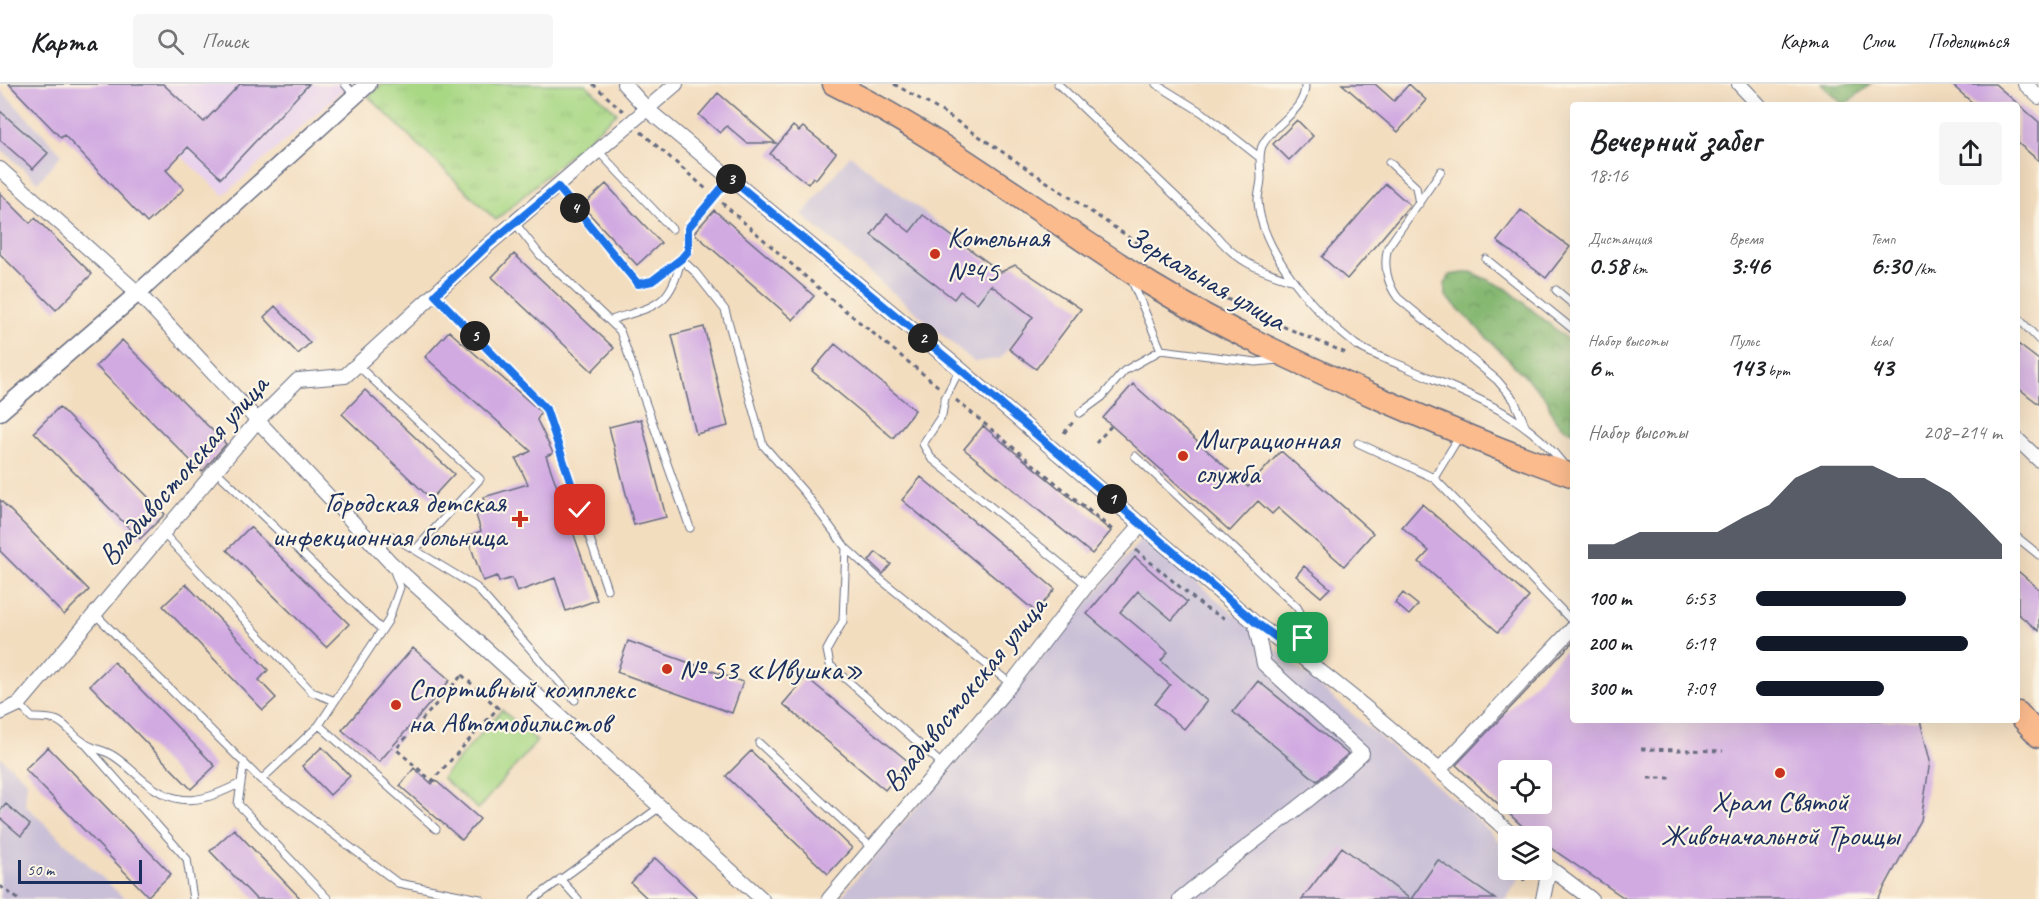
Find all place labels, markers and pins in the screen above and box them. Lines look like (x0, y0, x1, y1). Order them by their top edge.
pin: 3 (716, 164, 746, 194)
pin: 4 (560, 193, 590, 223)
place label: Котельная №45 (947, 218, 1051, 290)
marker: Котельная №45 (928, 247, 942, 261)
pin: 5 (460, 321, 490, 351)
pin: 2 (908, 323, 938, 353)
place label: Миграционная служба (1195, 420, 1342, 492)
marker: Миграционная служба (1176, 449, 1190, 463)
place label: Городская детская инфекционная больница (272, 483, 509, 555)
pin (554, 484, 605, 535)
pin: 1 (1097, 484, 1127, 514)
marker: Городская детская инфекционная больница (511, 510, 529, 528)
pin (1277, 612, 1328, 663)
place label: № 53 «Ивушка» (679, 650, 863, 688)
marker: № 53 «Ивушка» (660, 662, 674, 676)
place label: Спортивный комплекс на Автомобилистов (408, 669, 636, 741)
marker: Спортивный комплекс на Автомобилистов (389, 698, 403, 712)
marker: Храм Святой Живоначальной Троицы (1773, 766, 1787, 780)
place label: Храм Святой Живоначальной Троицы (1661, 782, 1901, 854)

